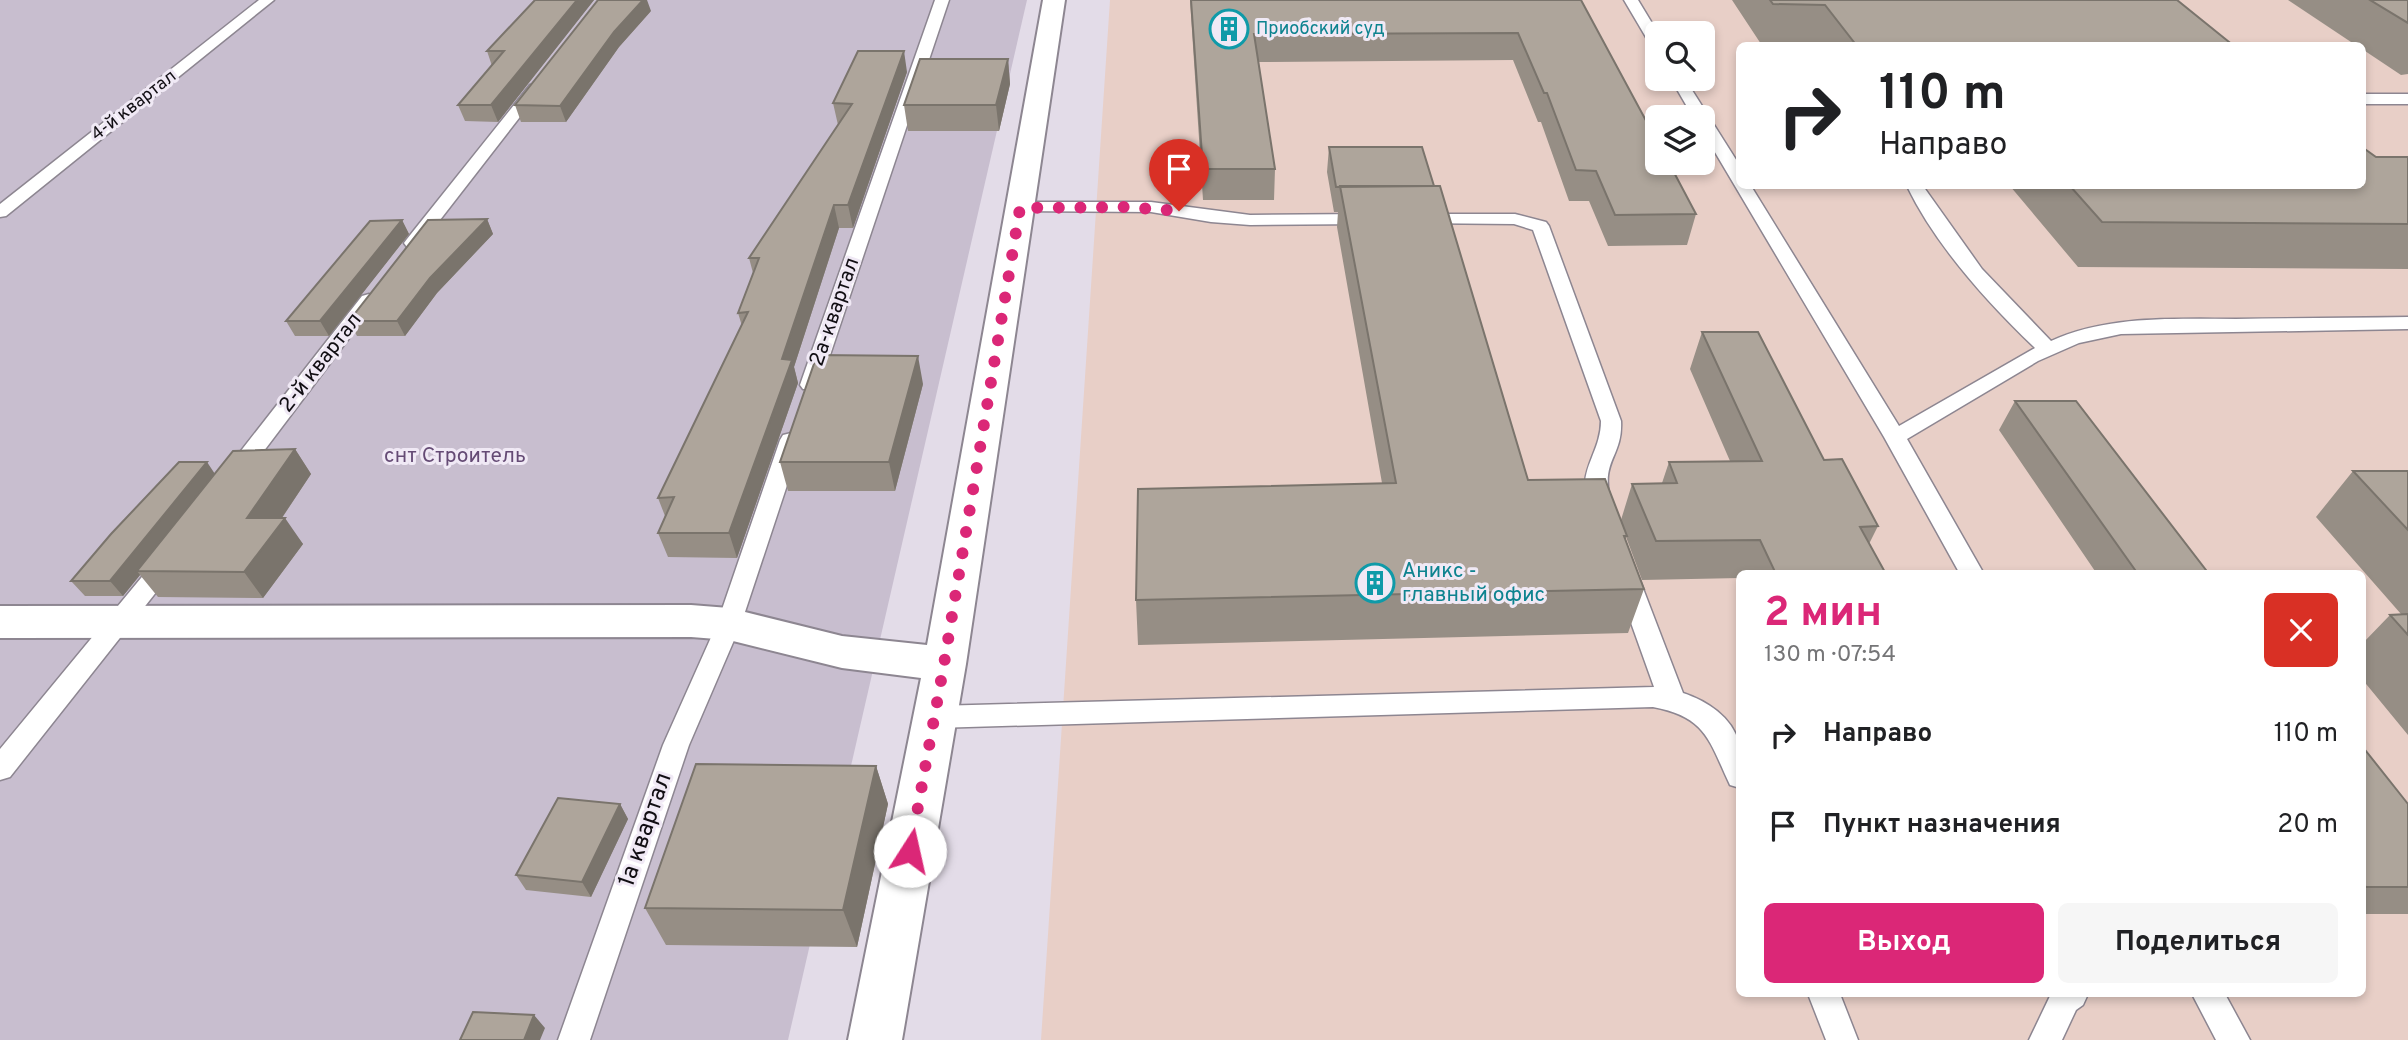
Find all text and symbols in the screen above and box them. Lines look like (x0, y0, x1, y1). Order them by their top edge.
building icon: Приобский суд (1208, 8, 1250, 50)
place label: Приобский суд (1256, 18, 1385, 41)
map controls (1645, 21, 1715, 175)
button: search (1645, 21, 1715, 91)
street label: 4-й квартал (87, 65, 181, 147)
text: 110 m (1879, 65, 2006, 127)
icon: right (1764, 70, 1855, 161)
button: layers (1645, 105, 1715, 175)
text: Направо (1879, 126, 2007, 166)
pin (1149, 139, 1209, 211)
icon: arrive (1160, 150, 1198, 188)
street label: 2а-квартал (804, 254, 866, 370)
street label: 2-й квартал (274, 308, 368, 418)
park label: снт Строитель (384, 443, 526, 470)
place label: Аникс - главный офис (1402, 558, 1545, 609)
building icon: Аникс - главный офис (1354, 562, 1396, 604)
text: 2 мин (1764, 588, 1882, 641)
button: close (2264, 593, 2338, 667)
text: 130 m · 07:54 (1764, 641, 1896, 670)
icon: right (1764, 716, 1802, 754)
text: Направо (1823, 718, 1932, 751)
text: 110 m (2274, 718, 2338, 751)
street label: 1а квартал (612, 769, 680, 891)
icon: arrive (1764, 807, 1802, 845)
text: Пункт назначения (1823, 809, 2061, 842)
text: 20 m (2277, 809, 2338, 842)
position arrow (873, 814, 947, 888)
button: Выход (1764, 903, 2044, 983)
button: Поделиться (2058, 903, 2338, 983)

